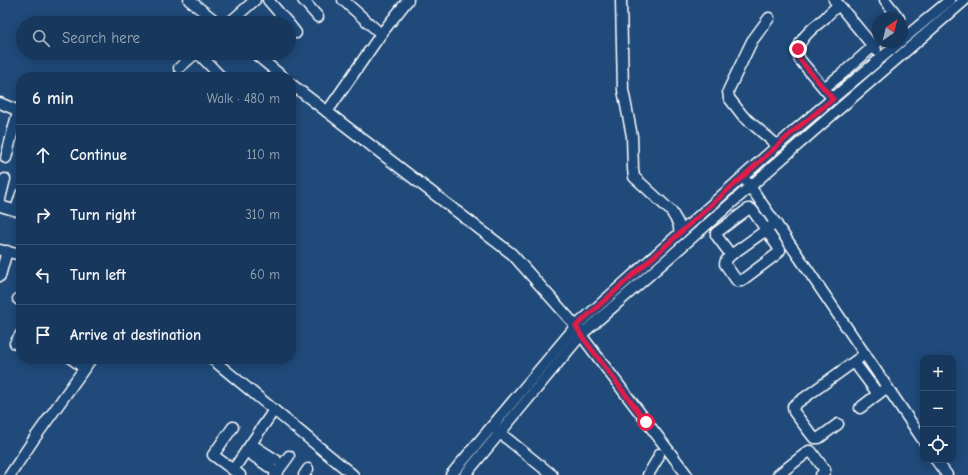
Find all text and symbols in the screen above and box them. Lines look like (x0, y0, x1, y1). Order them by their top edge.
north arrow (872, 12, 908, 48)
search box (16, 16, 296, 60)
icon: search (30, 27, 52, 49)
text: Search here (62, 29, 140, 47)
route end (789, 40, 807, 58)
text: 6 min (32, 89, 74, 108)
text: Walk · 480 m (207, 91, 280, 106)
icon: ahead (32, 144, 54, 166)
text: Continue (70, 146, 127, 164)
text: 110 m (247, 147, 280, 162)
icon: right (32, 204, 54, 226)
text: Turn right (70, 206, 136, 224)
text: 310 m (245, 207, 280, 222)
icon: left (32, 264, 54, 286)
text: Turn left (70, 266, 126, 284)
text: 60 m (250, 267, 280, 282)
icon: arrive (32, 324, 54, 346)
text: Arrive at destination (70, 326, 201, 344)
map controls (920, 355, 956, 463)
button: + (920, 355, 956, 391)
button: − (920, 391, 956, 427)
route start (637, 413, 655, 431)
button: locate (920, 427, 956, 463)

